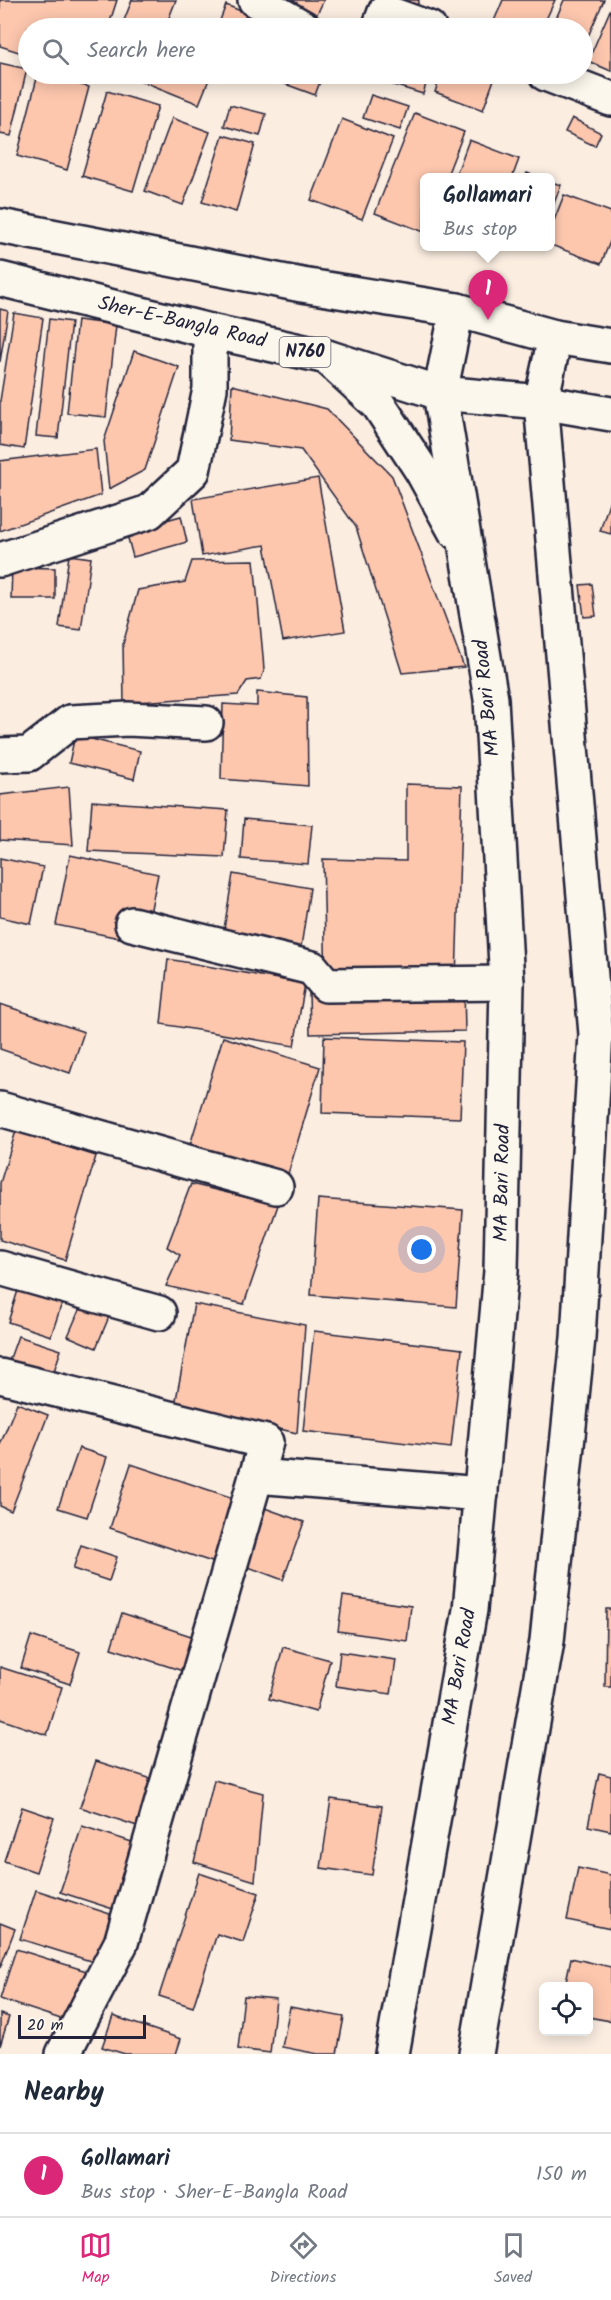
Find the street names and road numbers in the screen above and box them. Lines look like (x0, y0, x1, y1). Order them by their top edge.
street label: Sher-E-Bangla Road (95, 288, 270, 358)
road number: N760 (280, 337, 330, 367)
street label: MA Bari Road (466, 637, 510, 758)
street label: MA Bari Road (486, 1123, 520, 1242)
street label: MA Bari Road (434, 1605, 486, 1728)

